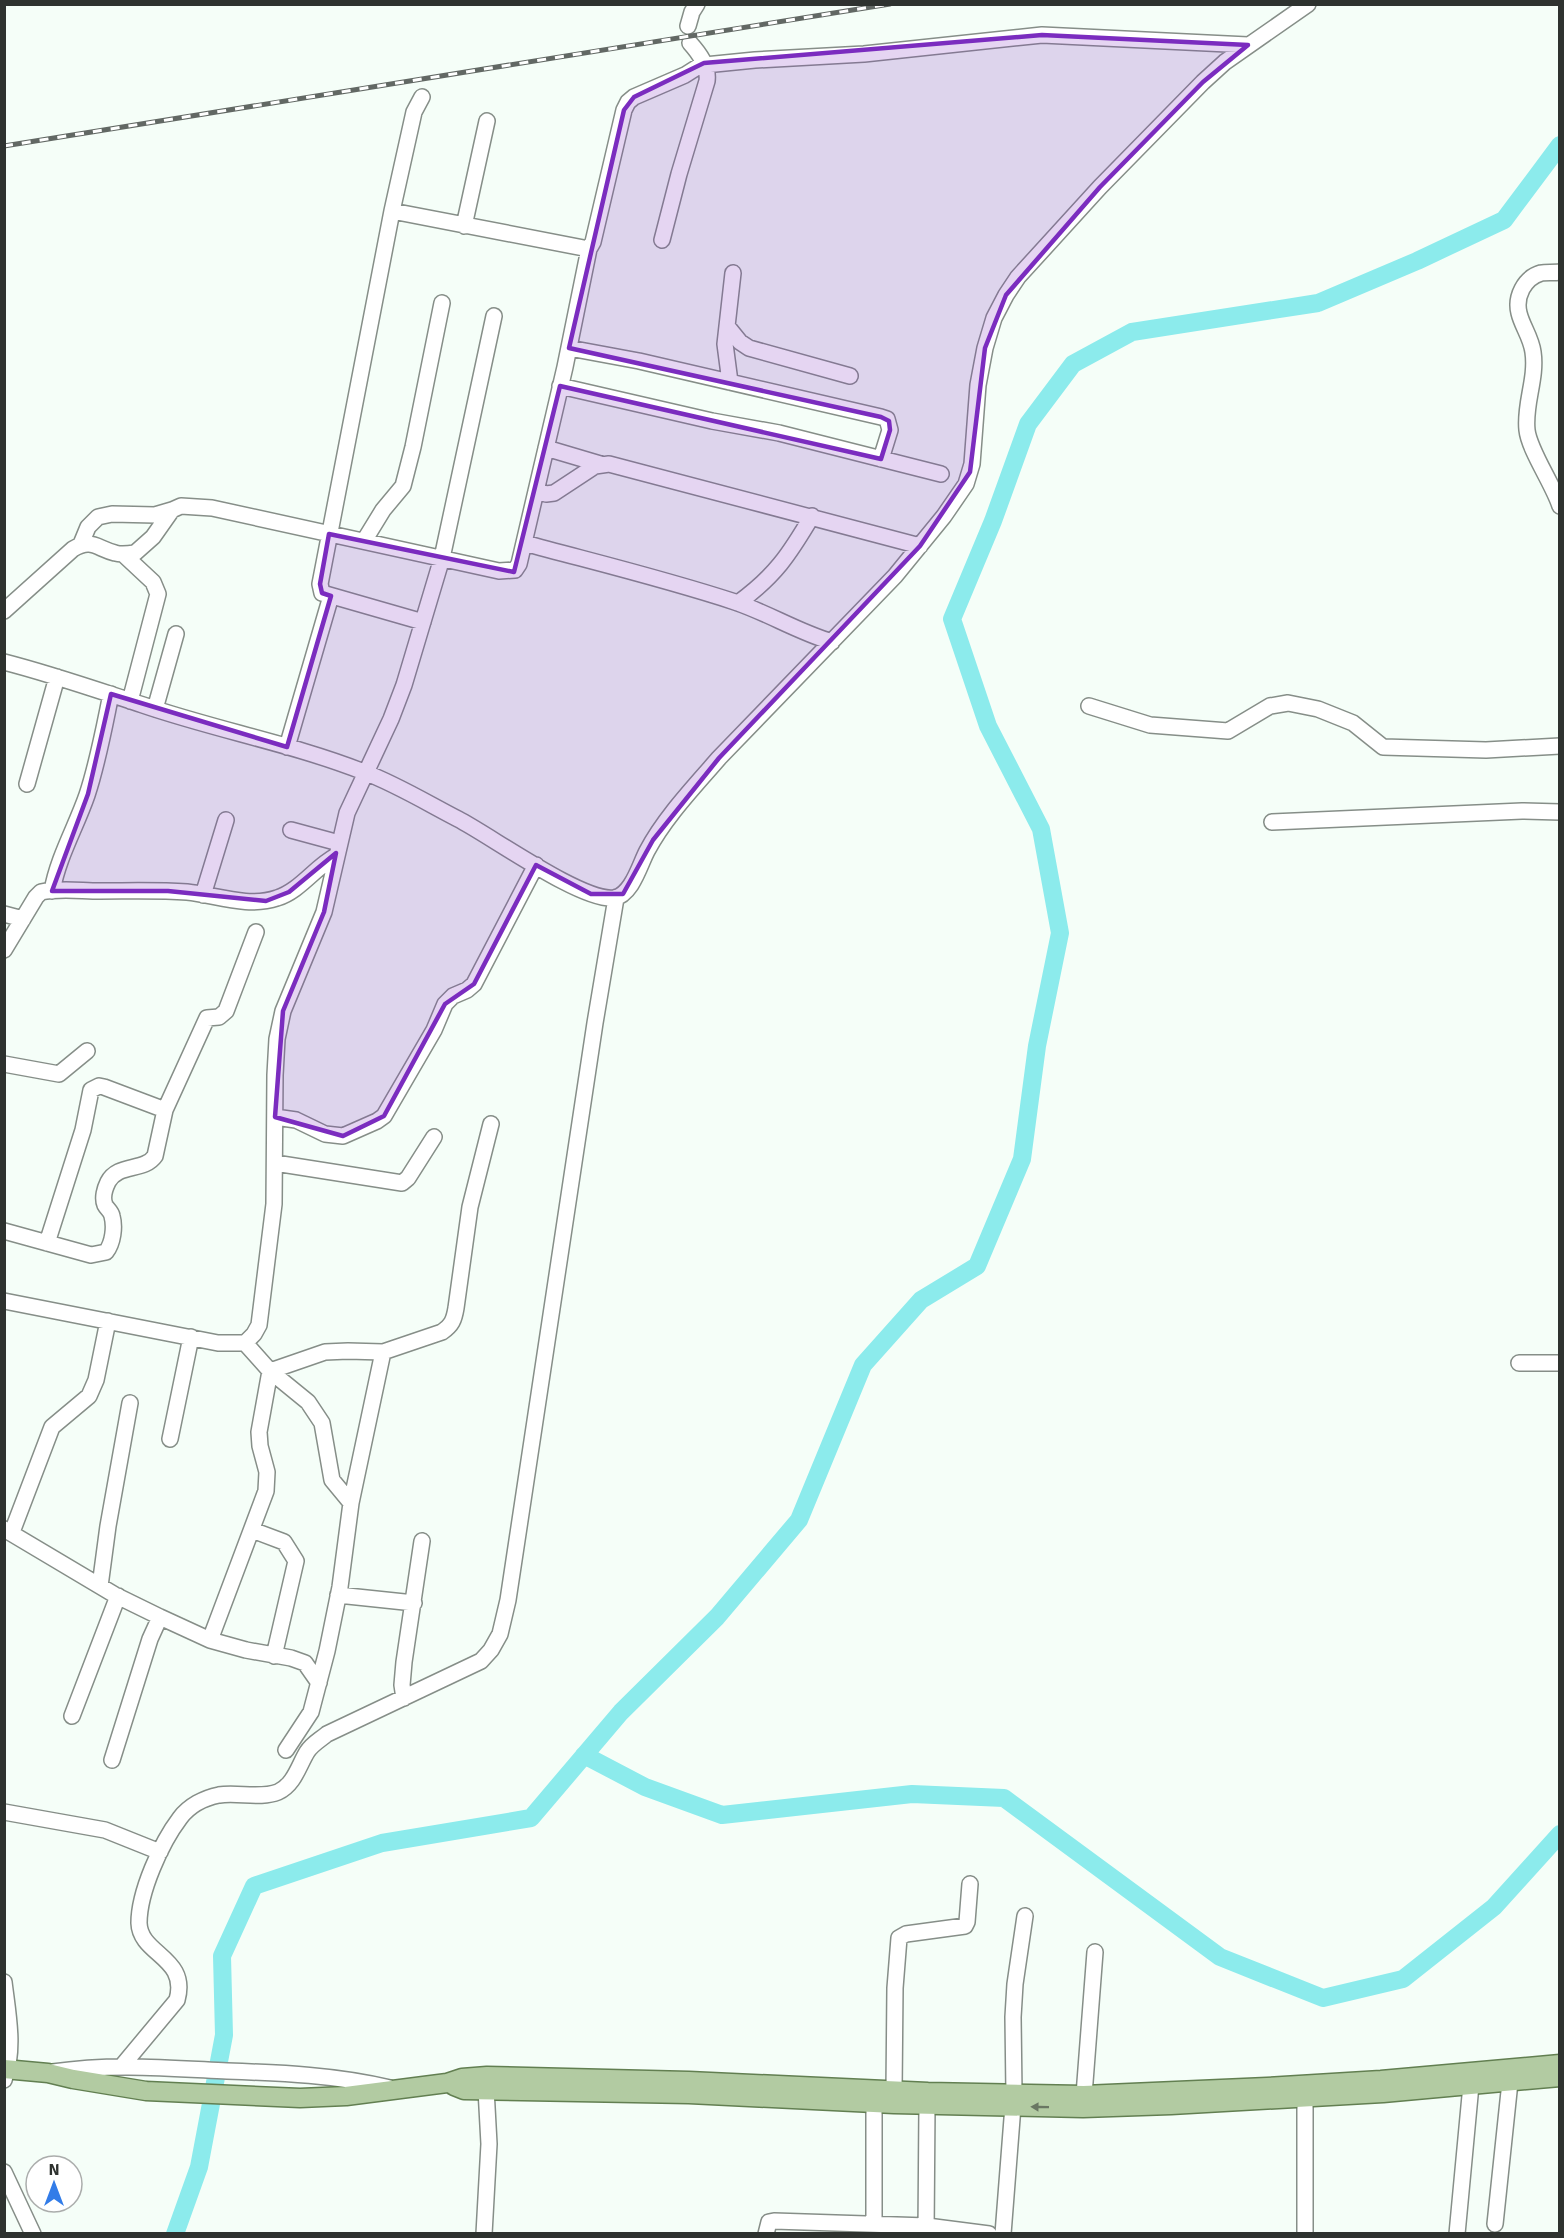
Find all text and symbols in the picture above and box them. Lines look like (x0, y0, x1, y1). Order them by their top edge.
one-way arrow (1031, 2102, 1050, 2112)
north arrow (24, 2154, 84, 2214)
text: N (48, 2160, 60, 2180)

